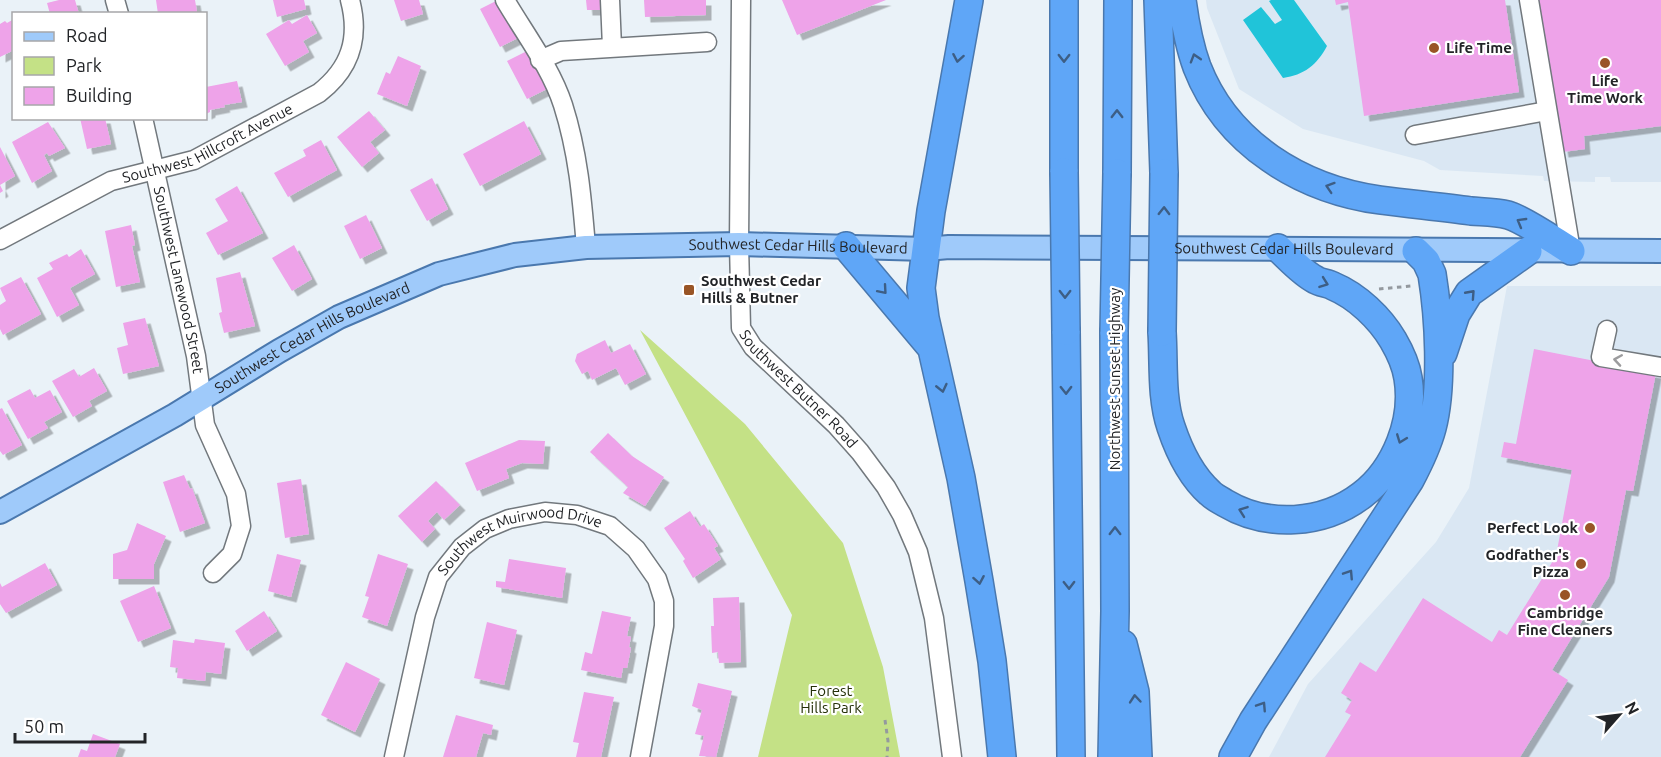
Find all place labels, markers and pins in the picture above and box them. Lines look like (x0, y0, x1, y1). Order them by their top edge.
place label: Life Time (1446, 39, 1512, 56)
marker: Life Time (1427, 41, 1441, 55)
marker: Life Time Work (1598, 56, 1612, 70)
place label: Life Time Work (1567, 72, 1644, 106)
place label: Southwest Cedar Hills & Butner (701, 272, 822, 306)
marker: Southwest Cedar Hills & Butner (682, 283, 696, 297)
place label: Perfect Look (1487, 519, 1579, 536)
marker: Perfect Look (1583, 521, 1597, 535)
place label: Godfather's Pizza (1486, 546, 1569, 580)
marker: Godfather's Pizza (1574, 557, 1588, 571)
marker: Cambridge Fine Cleaners (1558, 588, 1572, 602)
place label: Cambridge Fine Cleaners (1517, 604, 1613, 638)

